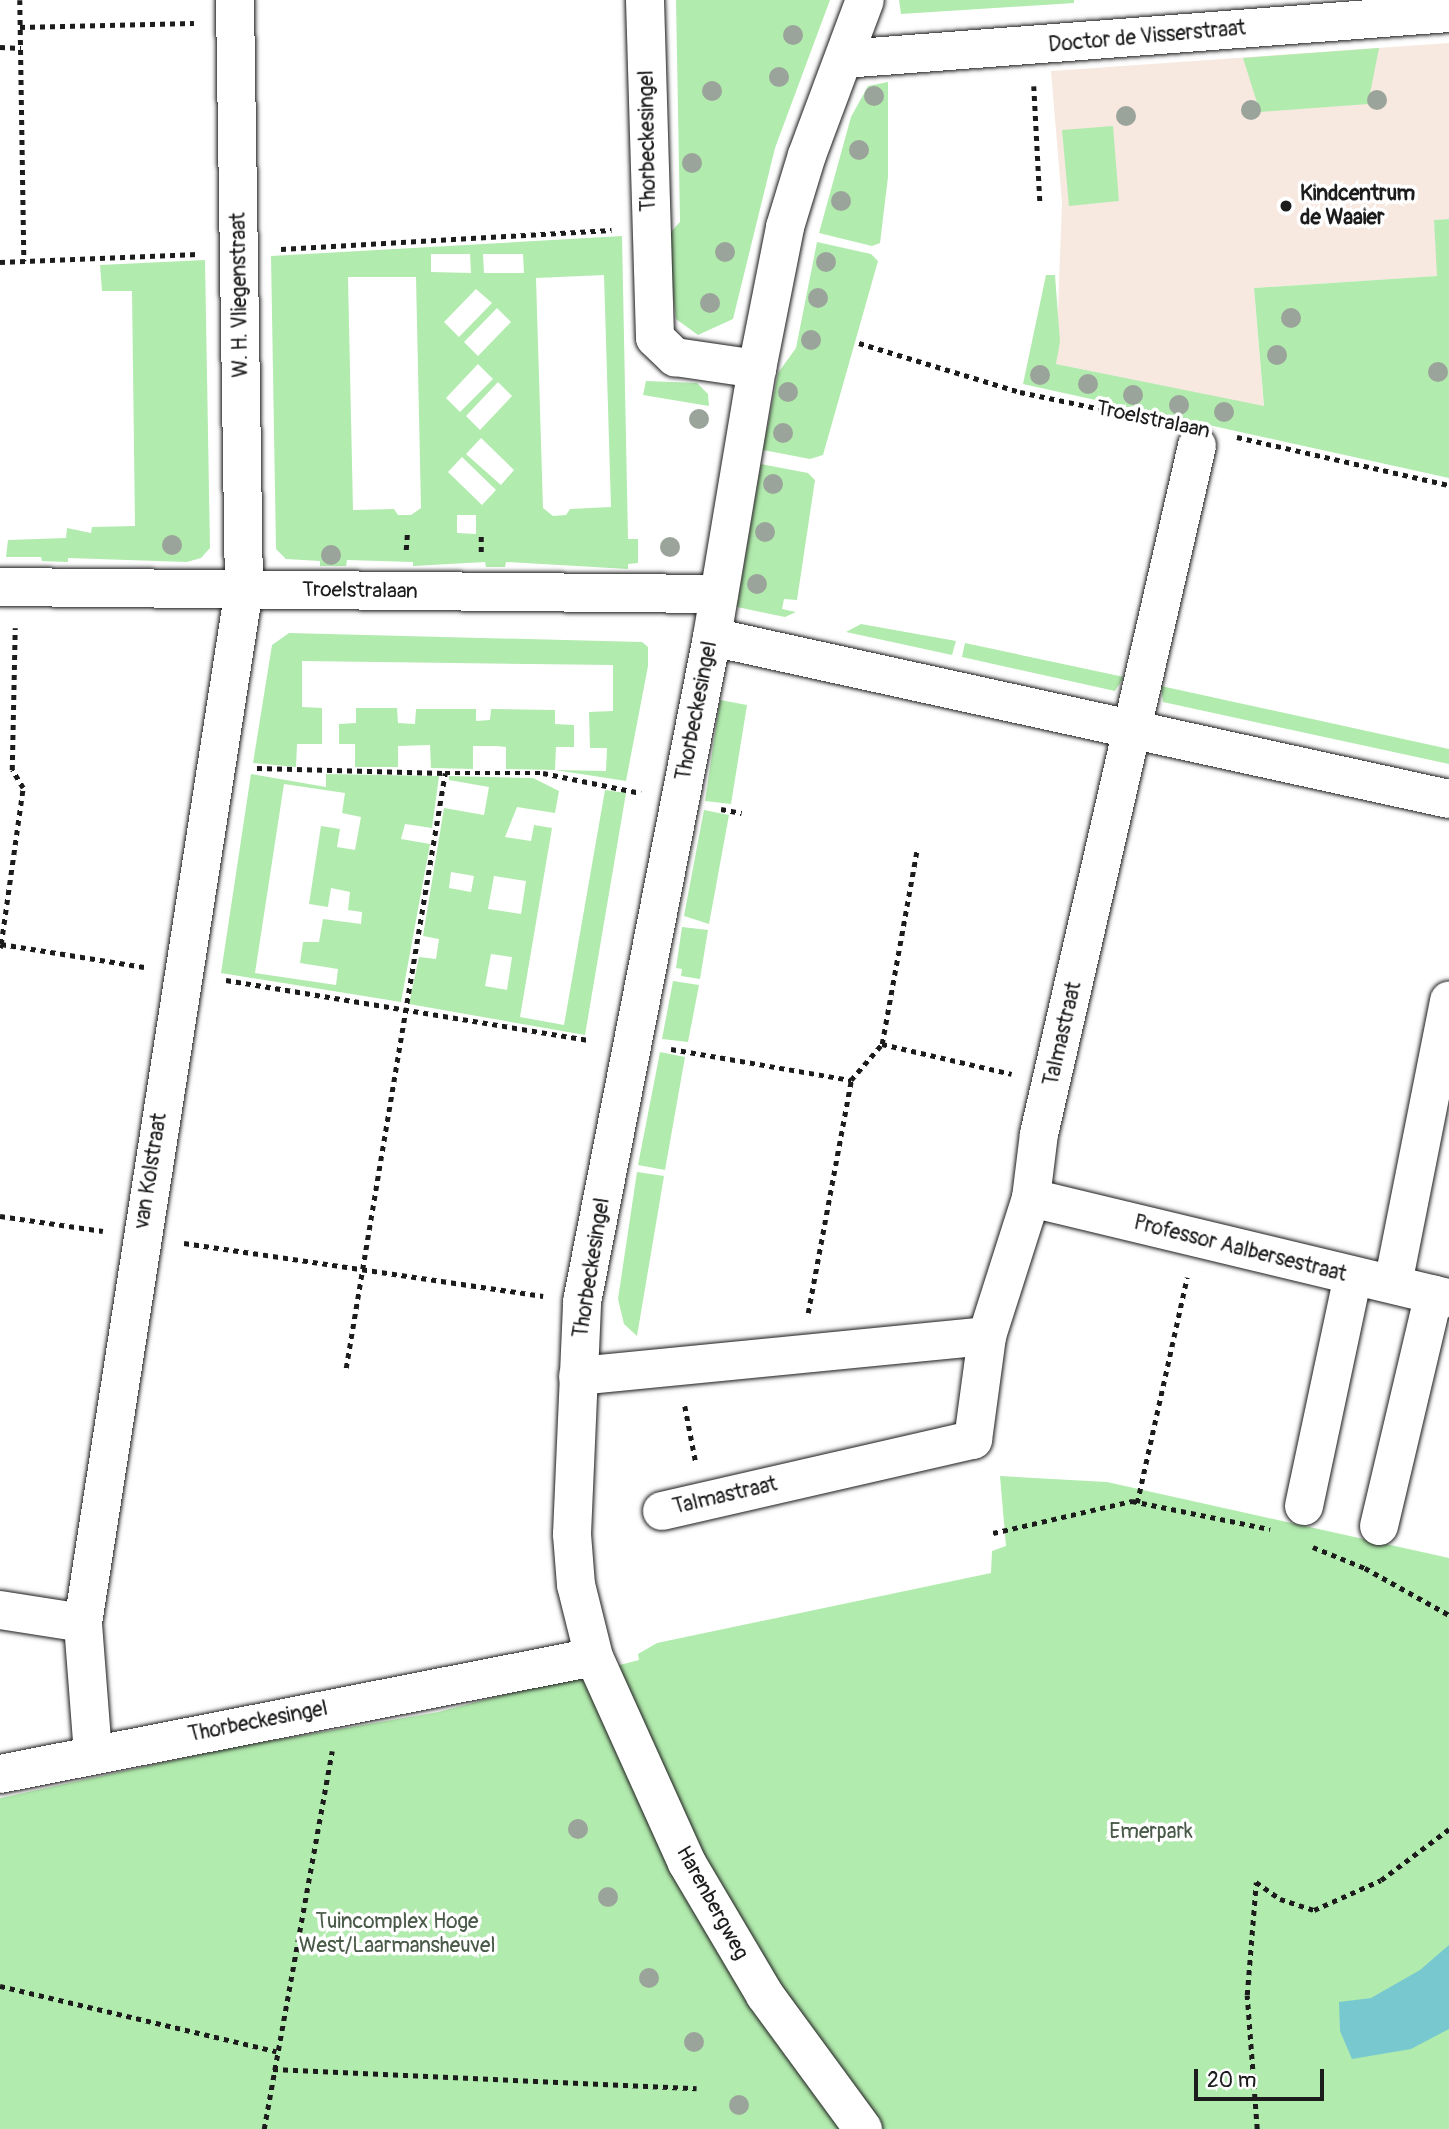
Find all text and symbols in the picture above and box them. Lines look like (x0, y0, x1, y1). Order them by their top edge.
street label: Doctor de Visserstraat (1047, 16, 1247, 58)
street label: Thorbeckesingel (634, 70, 662, 212)
place label: Kindcentrum de Waaier (1300, 181, 1415, 231)
marker: Kindcentrum de Waaier (1278, 198, 1294, 214)
street label: W. H. Vliegenstraat (226, 212, 254, 378)
street label: Troelstralaan (1094, 396, 1212, 444)
street label: Troelstralaan (302, 577, 418, 605)
street label: Thorbeckesingel (671, 639, 723, 783)
street label: Talmastraat (1039, 979, 1087, 1089)
street label: van Kolstraat (129, 1111, 173, 1231)
street label: Thorbeckesingel (568, 1196, 616, 1340)
street label: Professor Aalbersestraat (1131, 1210, 1349, 1288)
street label: Talmastraat (670, 1472, 780, 1520)
street label: Thorbeckesingel (186, 1696, 330, 1748)
park label: Emerpark (1109, 1819, 1193, 1845)
street label: Harenbergweg (670, 1842, 754, 1964)
park label: Tuincomplex Hoge West/Laarmansheuvel (299, 1909, 495, 1959)
scale bar (1197, 2056, 1326, 2100)
text: 20 m (1207, 2067, 1256, 2094)

